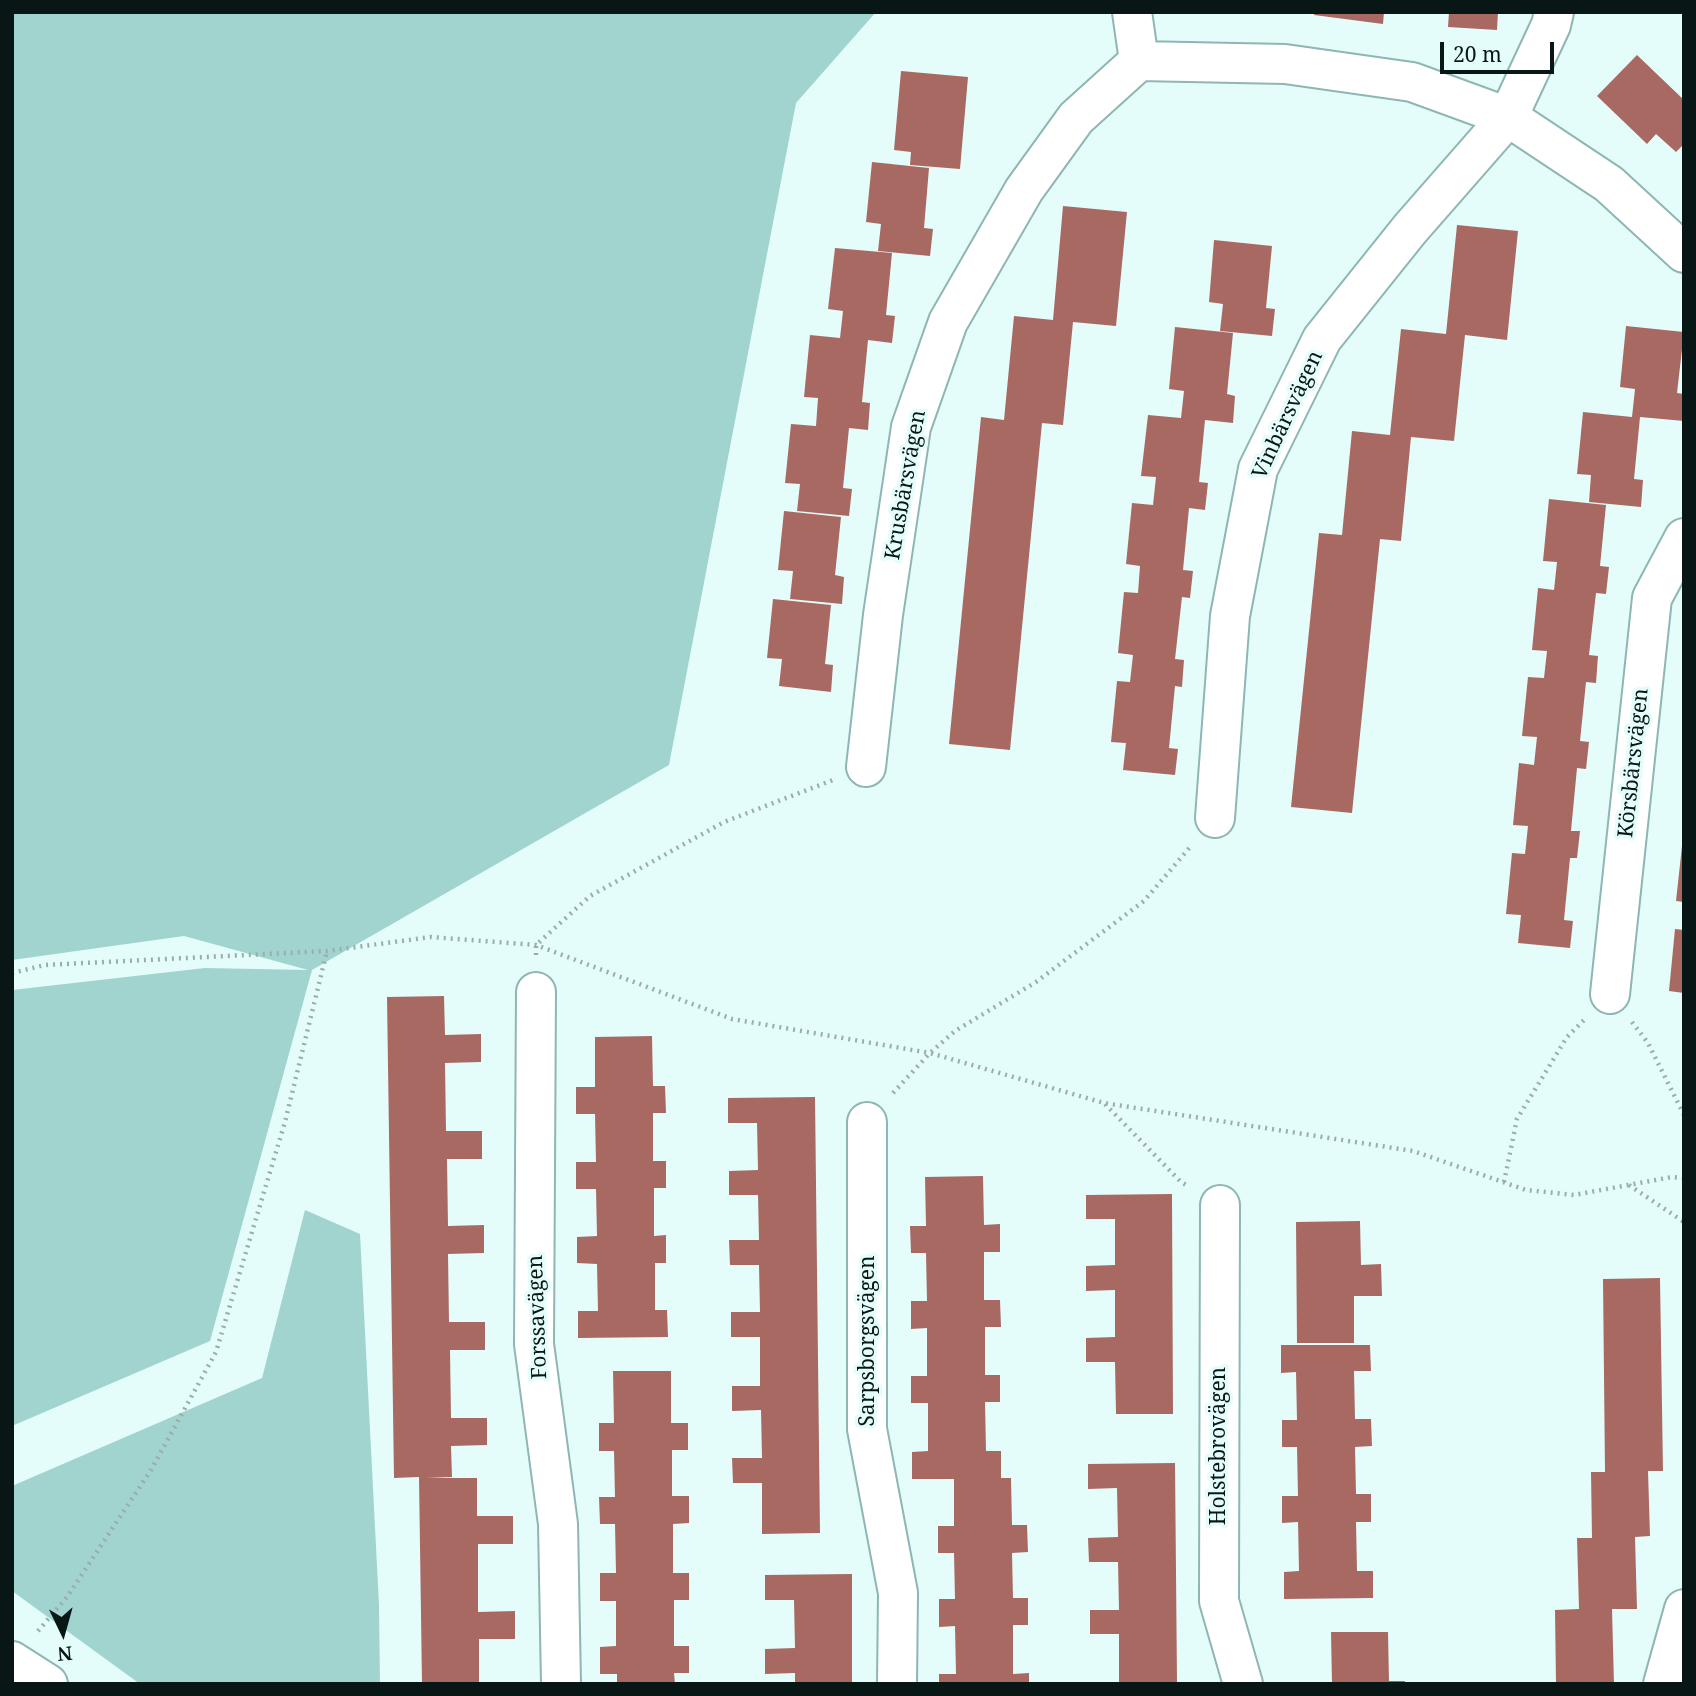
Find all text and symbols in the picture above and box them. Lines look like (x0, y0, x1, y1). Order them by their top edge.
scale bar (1444, 28, 1558, 72)
text: 20 m (1453, 40, 1502, 68)
street label: Vinbärsvägen (1247, 347, 1329, 483)
street label: Krusbärsvägen (880, 408, 932, 562)
street label: Körsbärsvägen (1614, 687, 1654, 839)
street label: Forssavägen (523, 1254, 553, 1380)
street label: Sarpsborgsvägen (855, 1255, 881, 1427)
street label: Holstebrovägen (1206, 1367, 1232, 1525)
north arrow (28, 1598, 98, 1668)
text: N (56, 1640, 73, 1668)

